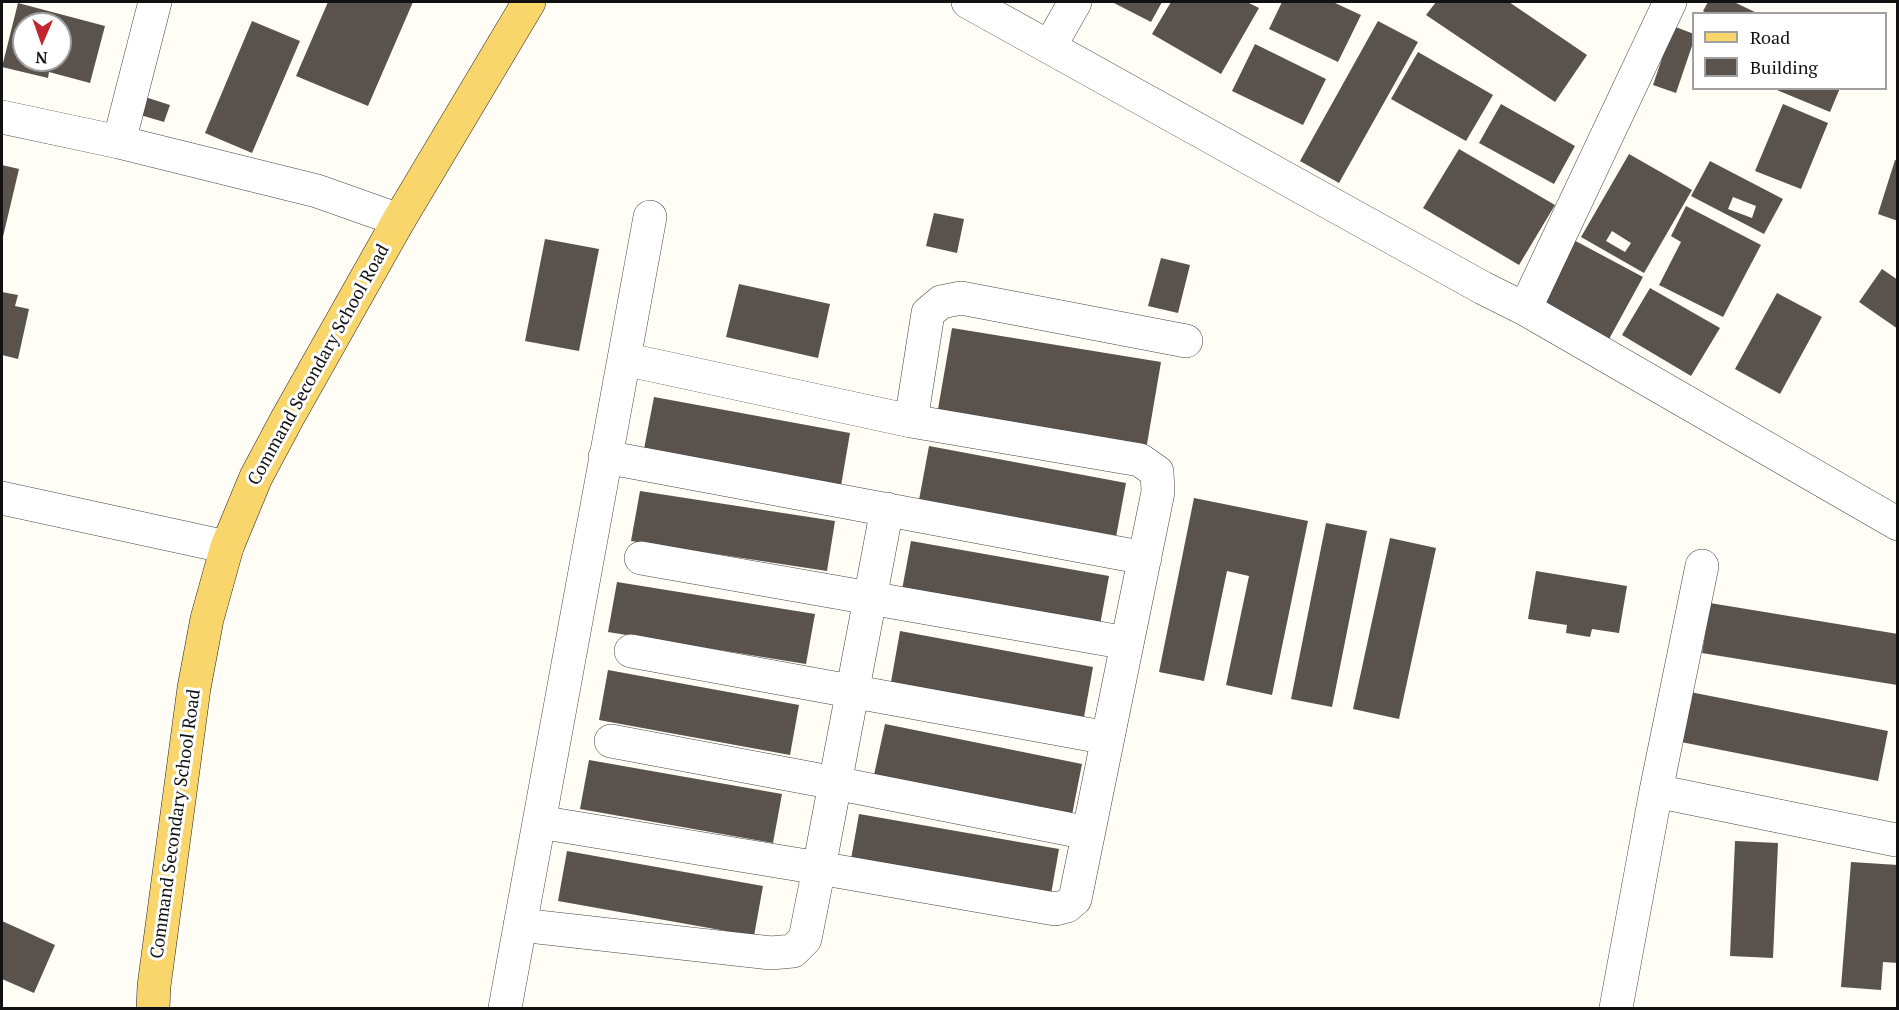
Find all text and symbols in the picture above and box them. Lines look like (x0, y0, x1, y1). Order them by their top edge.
north arrow (12, 12, 72, 72)
legend (1692, 12, 1887, 90)
text: Road (1750, 25, 1790, 49)
text: N (35, 47, 48, 69)
text: Building (1750, 55, 1818, 79)
street label: Command Secondary School Road (244, 241, 394, 489)
street label: Command Secondary School Road (146, 688, 206, 960)

